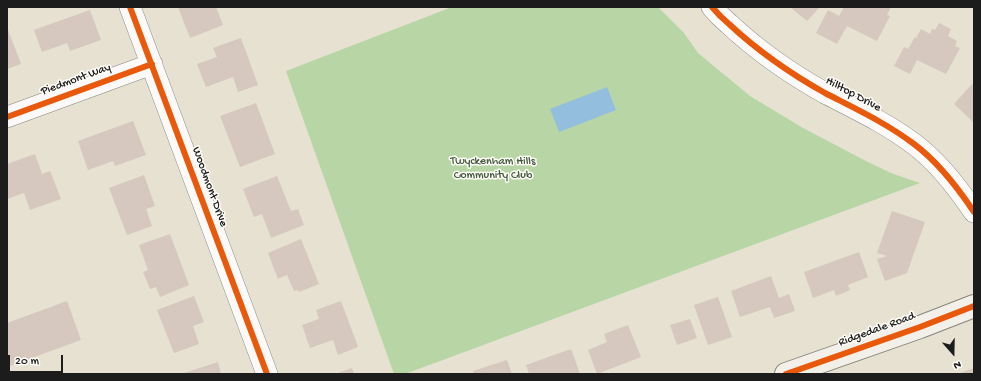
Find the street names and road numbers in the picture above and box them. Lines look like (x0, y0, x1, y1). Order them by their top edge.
street label: Piedmont Way (39, 61, 113, 99)
street label: Hilltop Drive (823, 74, 883, 116)
street label: Woodmont Drive (188, 145, 230, 229)
street label: Ridgedale Road (837, 309, 917, 351)

